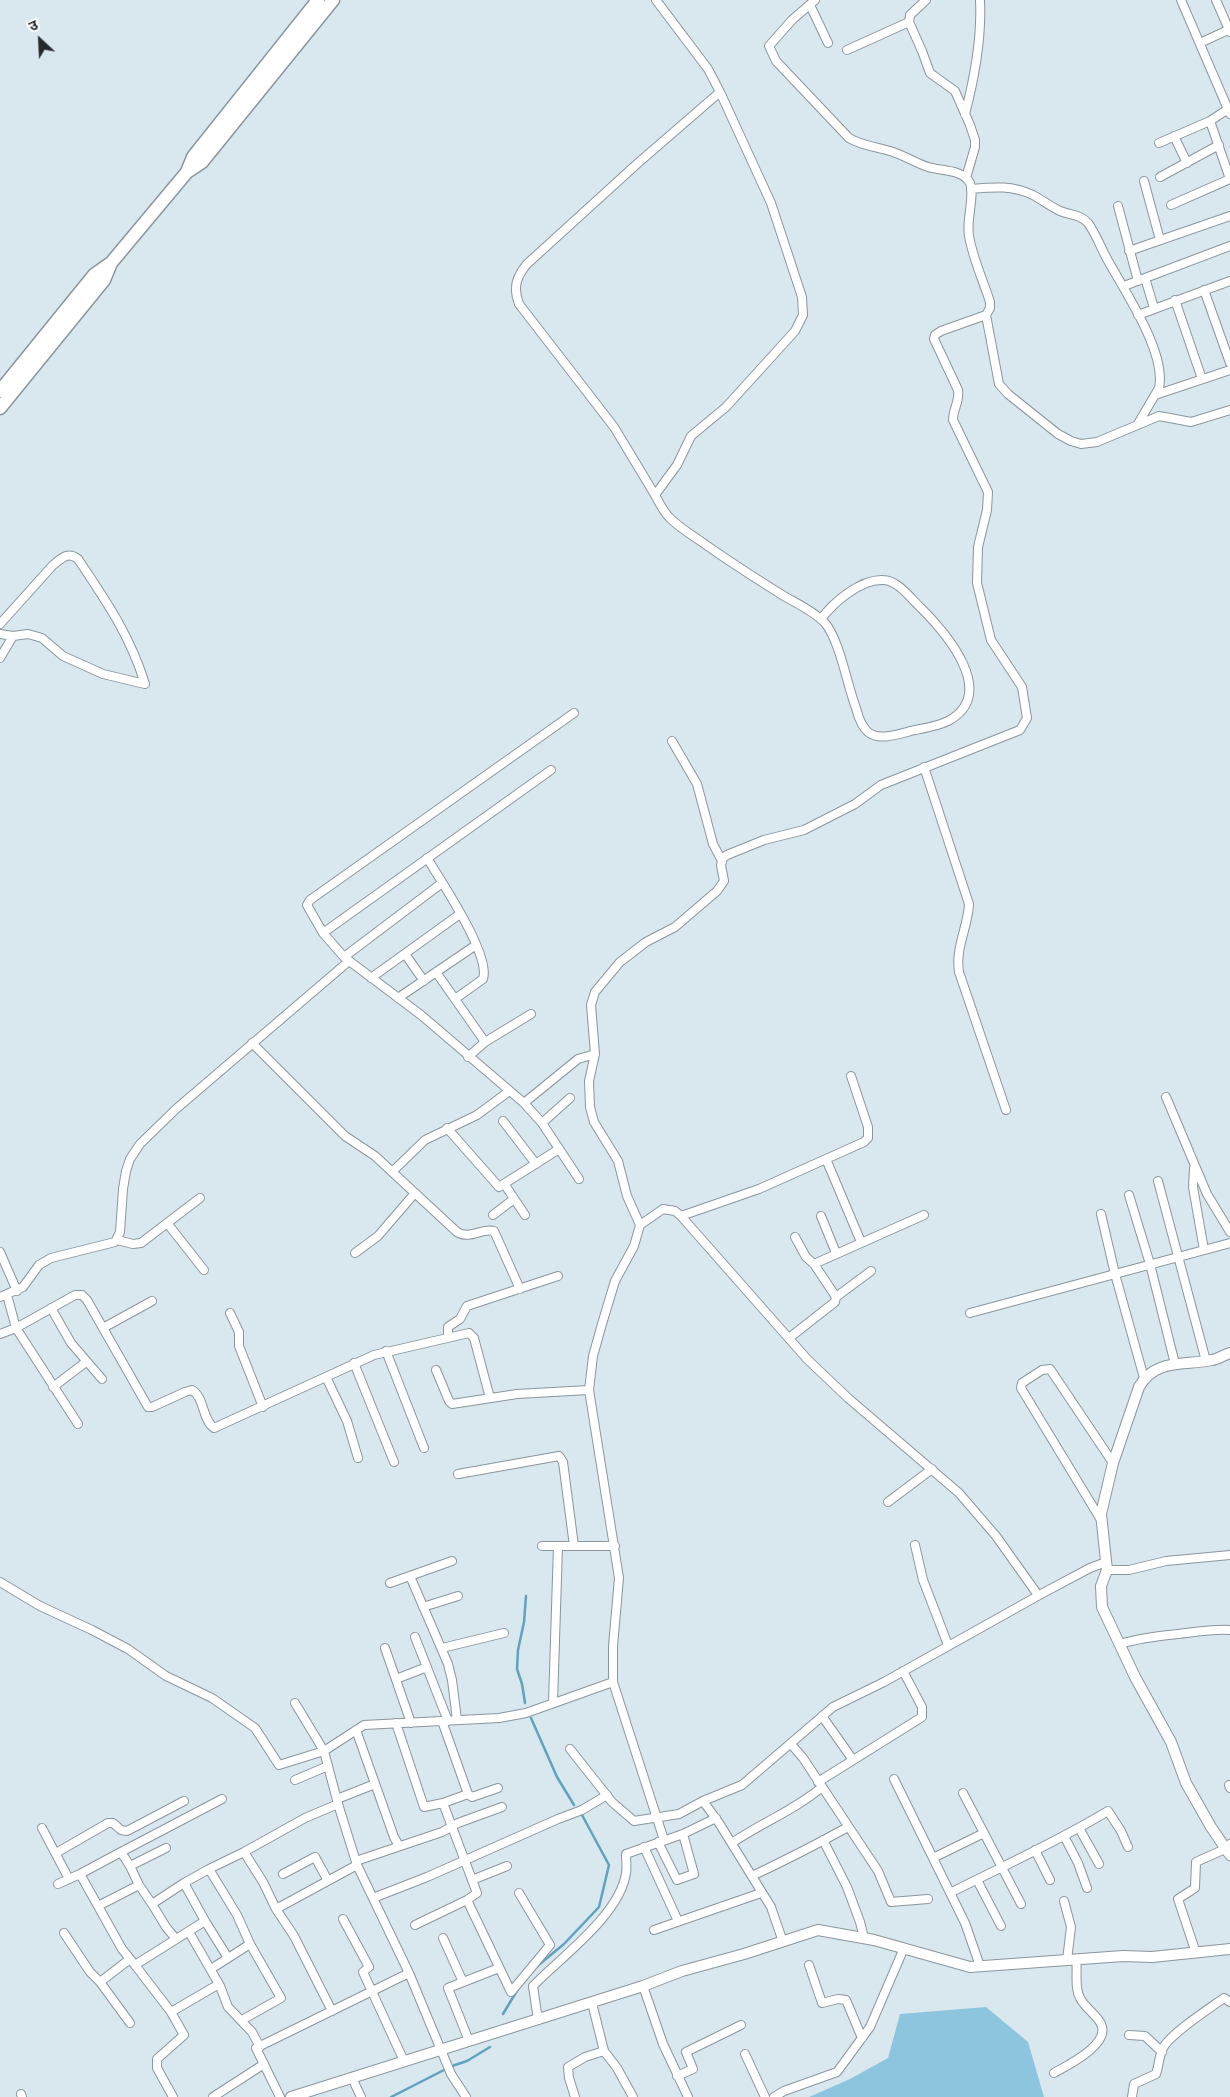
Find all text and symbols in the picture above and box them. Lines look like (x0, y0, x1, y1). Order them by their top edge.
north arrow (15, 15, 65, 65)
text: उ (26, 17, 41, 35)

